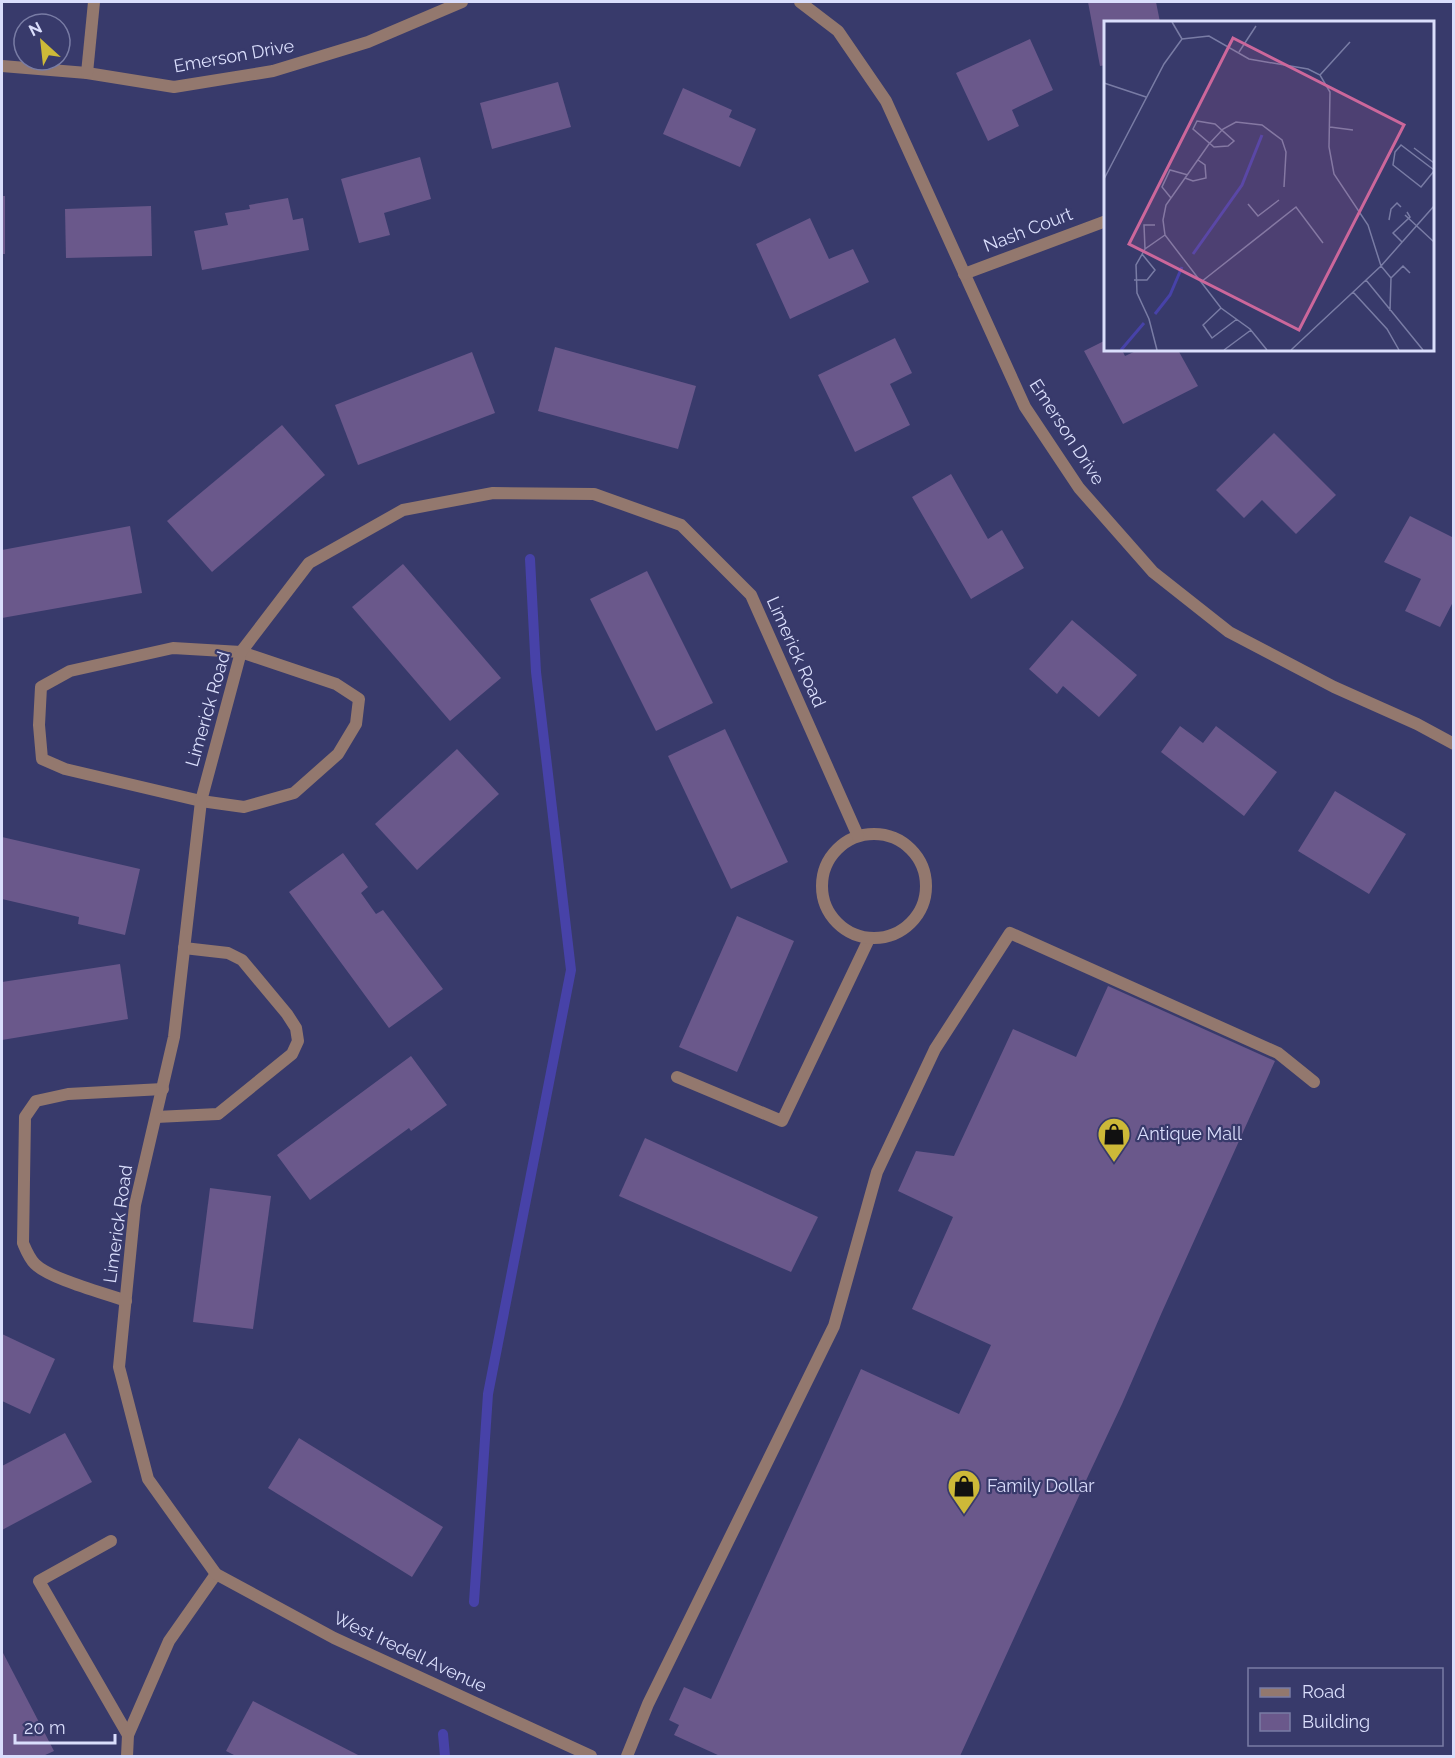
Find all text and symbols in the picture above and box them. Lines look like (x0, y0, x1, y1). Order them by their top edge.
north arrow (12, 12, 72, 72)
text: N (26, 18, 45, 40)
inset map (1104, 21, 1434, 351)
street label: Emerson Drive (172, 35, 296, 76)
street label: Nash Court (980, 203, 1075, 256)
street label: Emerson Drive (1025, 375, 1110, 489)
street label: Limerick Road (763, 593, 830, 710)
street label: Limerick Road (181, 649, 234, 769)
shop icon: Antique Mall (1096, 1116, 1132, 1163)
place label: Antique Mall (1137, 1123, 1242, 1144)
street label: Limerick Road (99, 1164, 136, 1284)
shop icon: Family Dollar (946, 1468, 982, 1515)
place label: Family Dollar (987, 1475, 1095, 1496)
street label: West Iredell Avenue (330, 1607, 491, 1696)
legend (1248, 1668, 1443, 1746)
text: Road (1302, 1681, 1345, 1702)
scale bar (15, 1707, 116, 1745)
text: Building (1302, 1711, 1370, 1732)
text: 20 m (24, 1717, 66, 1738)

